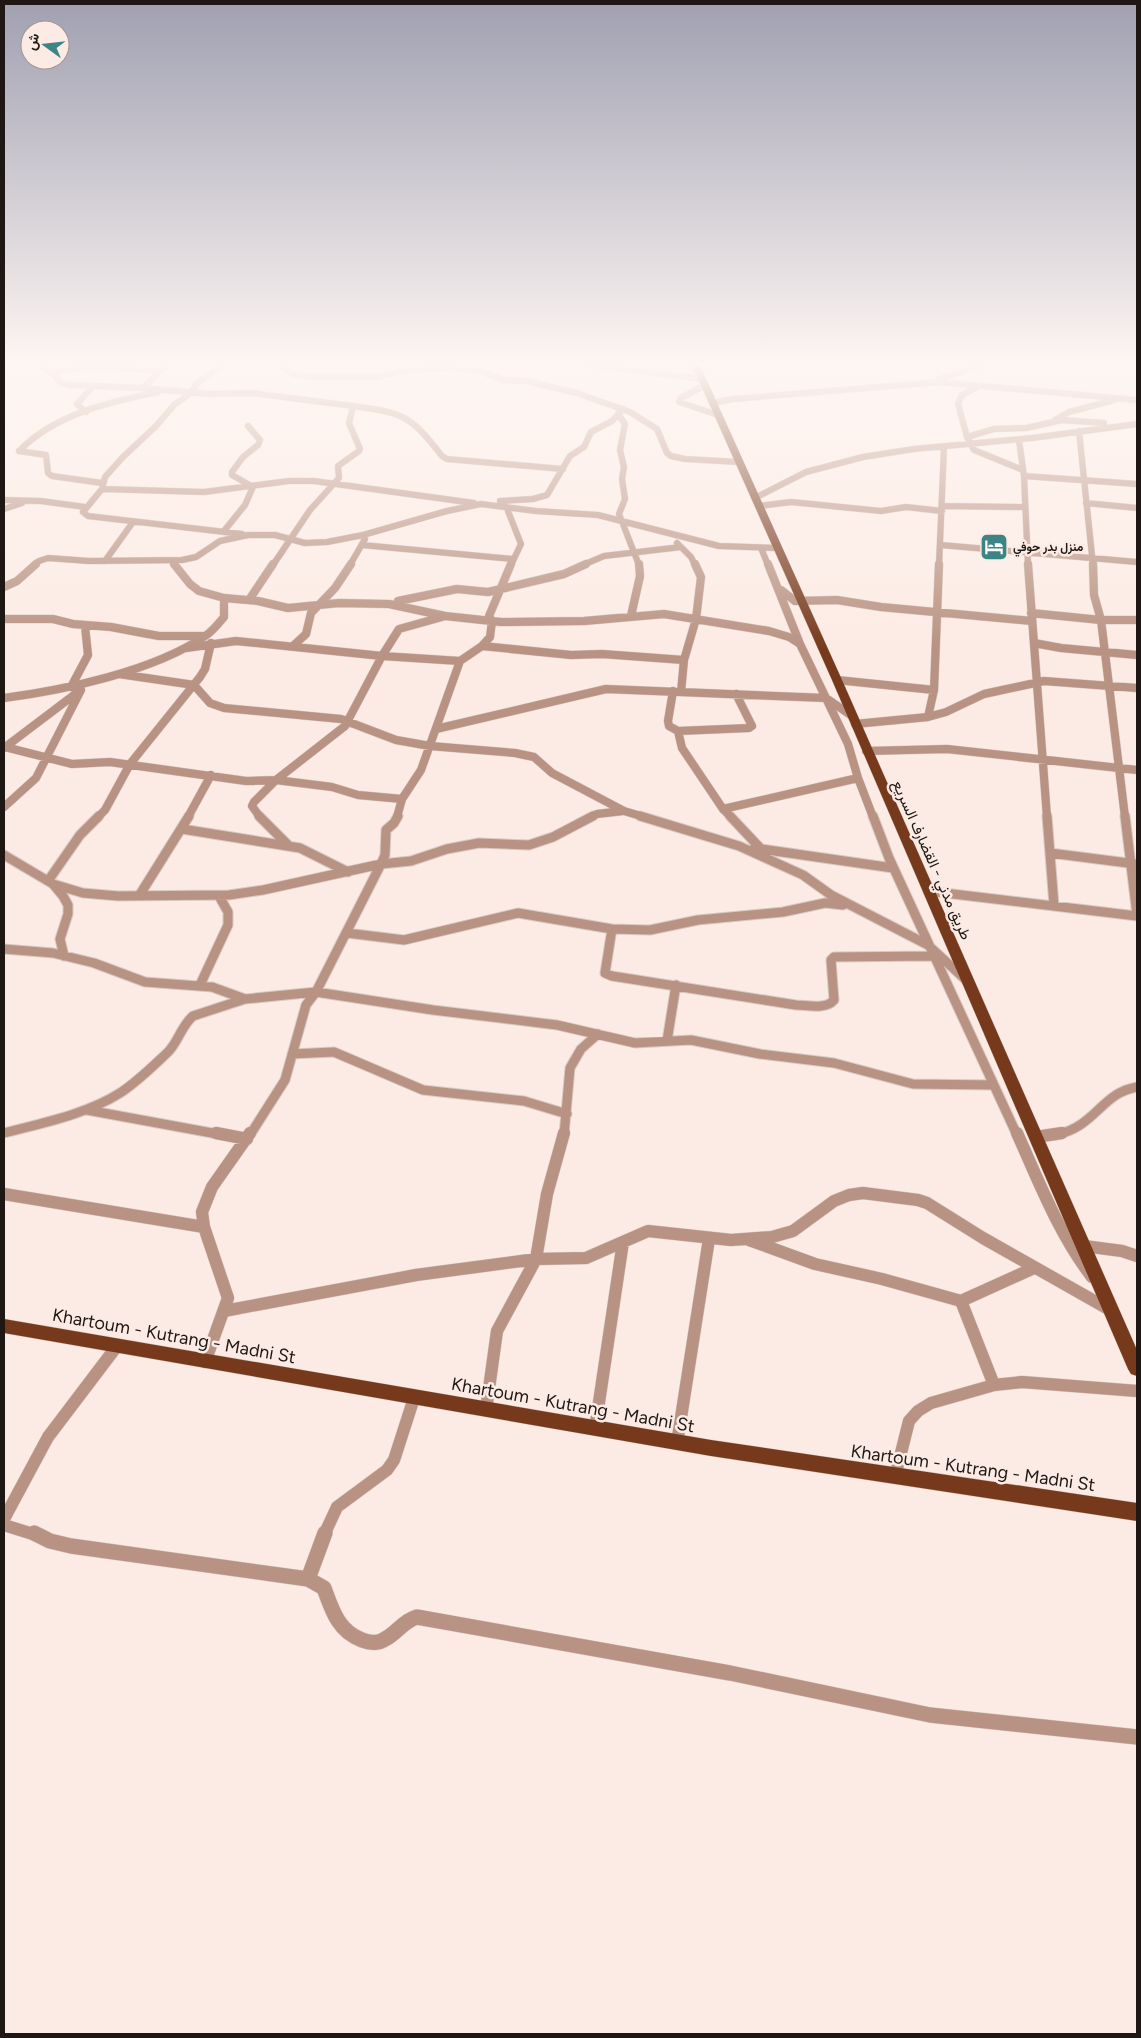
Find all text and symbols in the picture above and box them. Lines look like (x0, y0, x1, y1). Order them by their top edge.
north arrow (20, 20, 70, 70)
text: ش (23, 31, 43, 52)
hotel icon: منزل بدر حوفي (979, 532, 1009, 562)
place label: منزل بدر حوفي (1013, 540, 1084, 557)
street label: طريق مدني - القضارف السريع (885, 777, 975, 944)
street label: Khartoum - Kutrang - Madni St (51, 1304, 298, 1368)
street label: Khartoum - Kutrang - Madni St (450, 1373, 697, 1437)
street label: Khartoum - Kutrang - Madni St (849, 1440, 1097, 1496)

